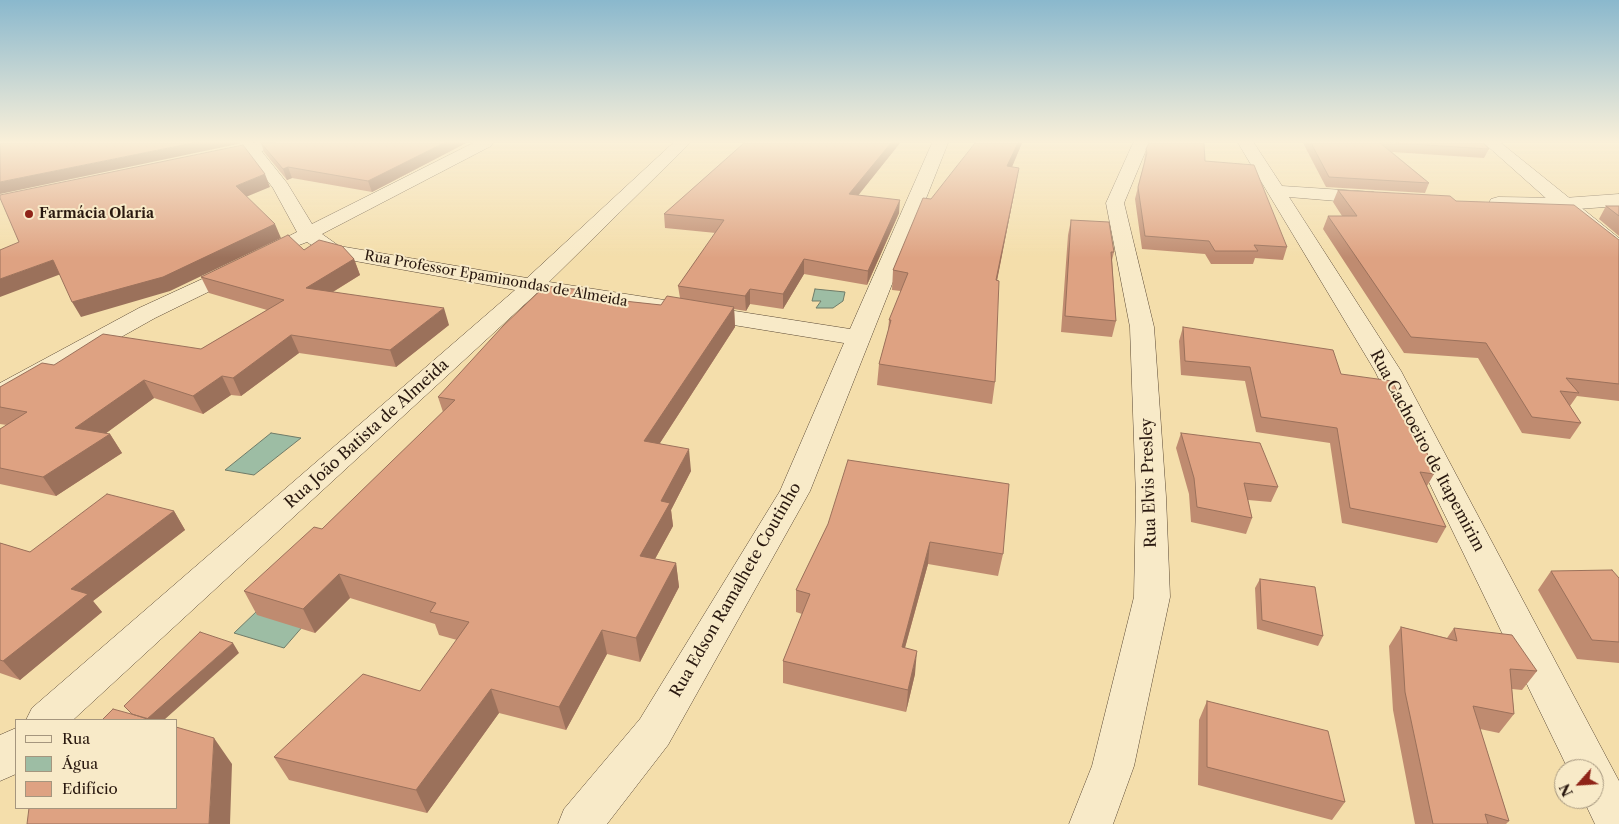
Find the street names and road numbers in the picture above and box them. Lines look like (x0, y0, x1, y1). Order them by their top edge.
street label: Rua Professor Epaminondas de Almeida (363, 248, 629, 310)
street label: Rua Cachoeiro de Itapemirim (1366, 347, 1488, 555)
street label: Rua João Batista de Almeida (281, 355, 453, 513)
street label: Rua Elvis Presley (1137, 418, 1161, 548)
street label: Rua Edson Ramalhete Coutinho (667, 479, 805, 701)

